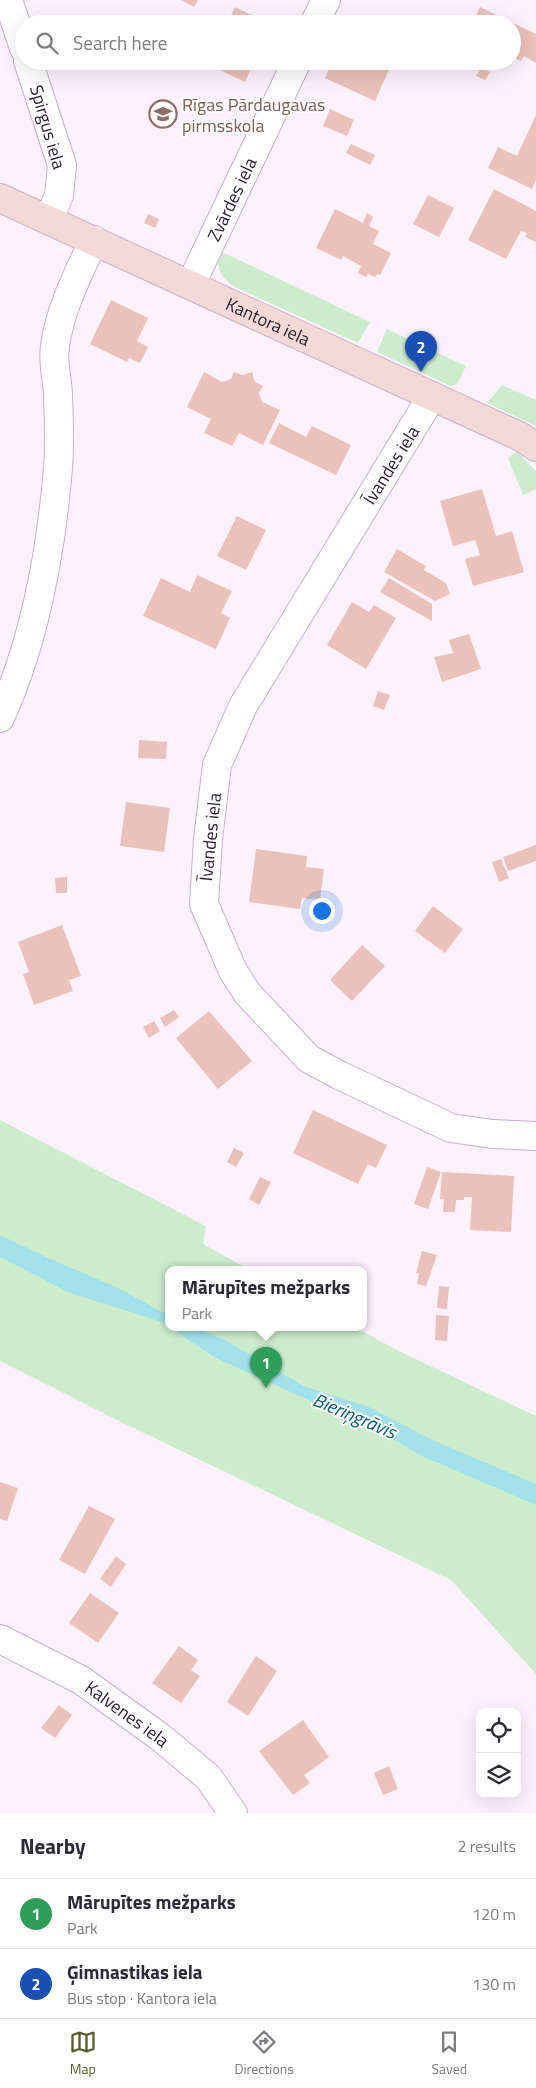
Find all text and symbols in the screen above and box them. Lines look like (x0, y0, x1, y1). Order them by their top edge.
search box (15, 15, 521, 70)
text: Search here (73, 28, 167, 57)
icon: search (33, 29, 61, 57)
street label: Spirgus iela (23, 82, 73, 172)
place label: Rīgas Pārdaugavas pirmsskola (182, 91, 325, 139)
school or university icon: Rīgas Pārdaugavas pirmsskola (148, 99, 178, 129)
street label: Zvārdes iela (200, 153, 263, 246)
street label: Kantora iela (221, 290, 315, 352)
pin: 2 (405, 331, 437, 372)
street label: Īvandes iela (355, 420, 426, 511)
street label: Īvandes iela (192, 791, 228, 884)
your location (309, 898, 335, 924)
popup (165, 1266, 367, 1331)
text: Mārupītes mežparks (182, 1272, 350, 1301)
text: Park (182, 1301, 212, 1325)
pin: 1 (250, 1347, 282, 1388)
water label: Bieriņgrāvis (309, 1384, 403, 1446)
street label: Kalvenes iela (80, 1674, 176, 1753)
map controls (476, 1708, 521, 1798)
button: locate (476, 1708, 521, 1753)
button: layers (476, 1753, 521, 1798)
text: Nearby (20, 1830, 85, 1862)
text: 2 results (457, 1834, 516, 1858)
text: Mārupītes mežparks (67, 1887, 236, 1916)
text: 1 (32, 1902, 40, 1926)
text: 120 m (472, 1902, 516, 1926)
text: Park (67, 1916, 98, 1940)
text: Ģimnastikas iela (67, 1957, 203, 1986)
text: 2 (32, 1972, 40, 1996)
text: 130 m (472, 1972, 516, 1996)
text: Bus stop · Kantora iela (67, 1986, 217, 2010)
tab: Map (69, 2028, 97, 2079)
tab: Directions (234, 2028, 294, 2079)
tab: Saved (432, 2028, 467, 2079)

